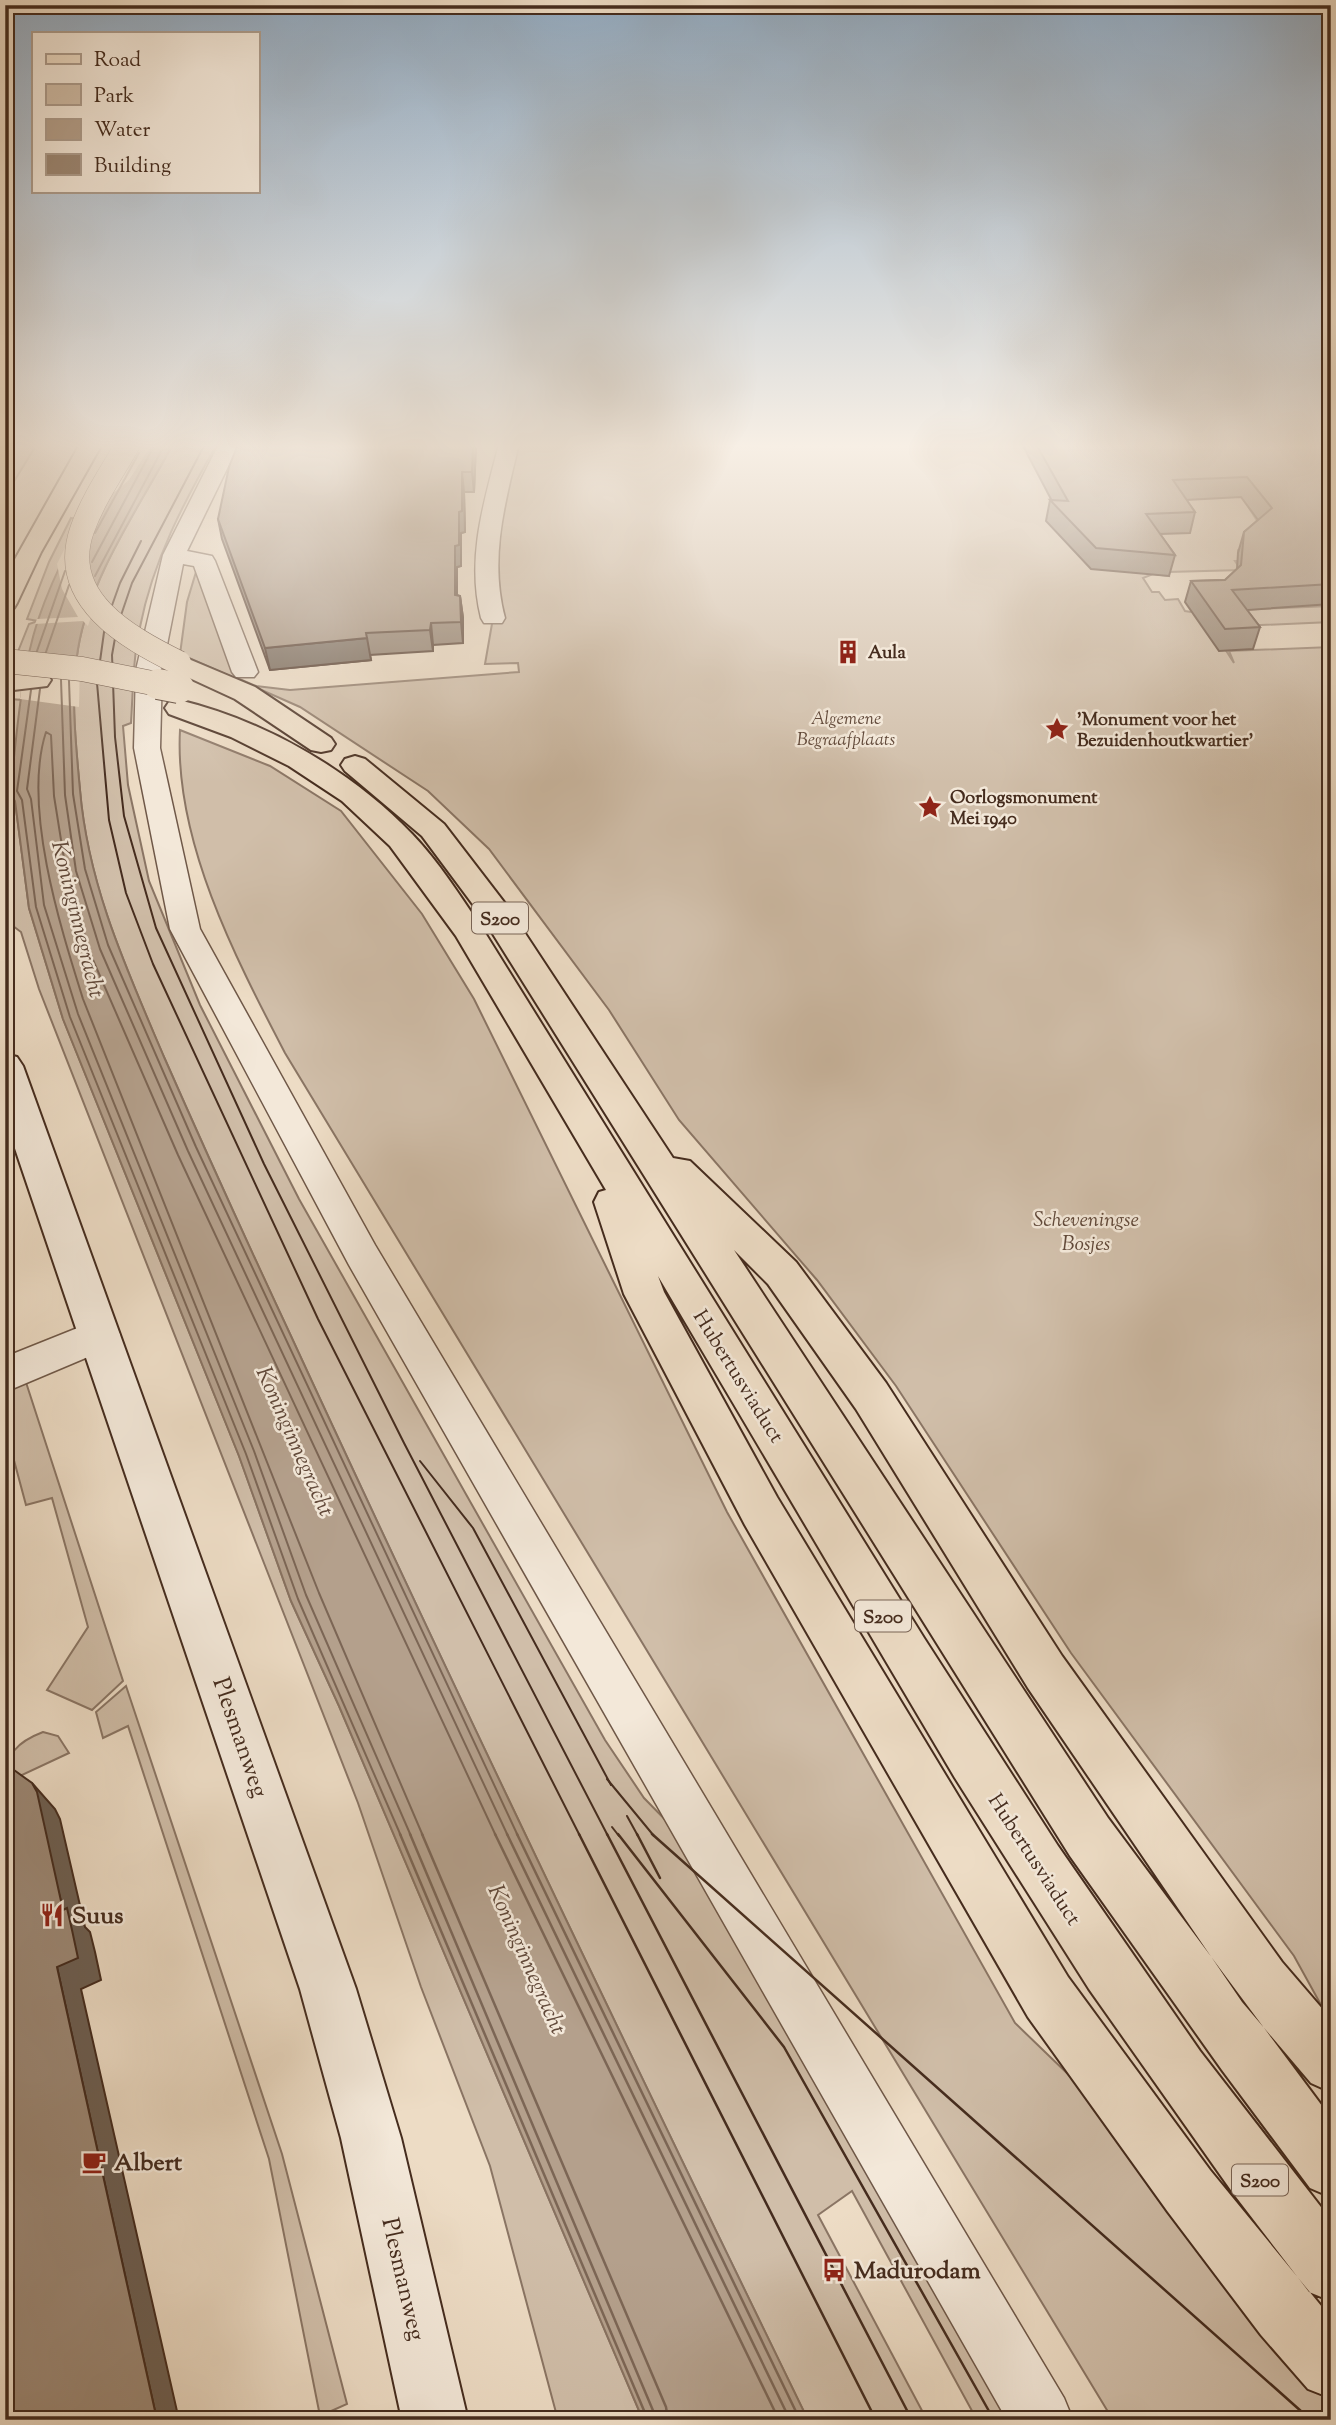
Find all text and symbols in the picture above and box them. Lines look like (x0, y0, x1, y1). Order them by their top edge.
legend (32, 32, 259, 192)
text: Road (94, 46, 141, 76)
text: Park (94, 82, 135, 112)
text: Water (94, 116, 151, 146)
text: Building (94, 152, 171, 182)
building icon: Aula (834, 638, 862, 666)
place label: Aula (868, 641, 906, 667)
park label: Algemene Begraafplaats (797, 707, 895, 754)
place label: 'Monument voor het Bezuidenhoutkwartier' (1077, 708, 1254, 755)
place icon: 'Monument voor het Bezuidenhoutkwartier' (1043, 715, 1071, 743)
place label: Oorlogsmonument Mei 1940 (950, 786, 1098, 833)
place icon: Oorlogsmonument Mei 1940 (916, 793, 944, 821)
water label: Koninginnegracht (41, 838, 112, 1002)
road number: S200 (472, 902, 528, 934)
park label: Scheveningse Bosjes (1033, 1206, 1139, 1260)
street label: Hubertusviaduct (684, 1305, 790, 1449)
water label: Koninginnegracht (246, 1362, 342, 1522)
road number: S200 (855, 1600, 911, 1632)
street label: Plesmanweg (203, 1673, 276, 1803)
street label: Hubertusviaduct (979, 1788, 1087, 1932)
water label: Koninginnegracht (478, 1880, 574, 2040)
place label: Suus (72, 1900, 123, 1934)
restaurant icon: Suus (38, 1901, 66, 1929)
place label: Albert (114, 2147, 183, 2181)
cafe icon: Albert (80, 2148, 108, 2176)
road number: S200 (1232, 2164, 1288, 2196)
street label: Plesmanweg (371, 2215, 433, 2345)
place label: Madurodam (854, 2255, 981, 2289)
bus stop icon: Madurodam (820, 2256, 848, 2284)

